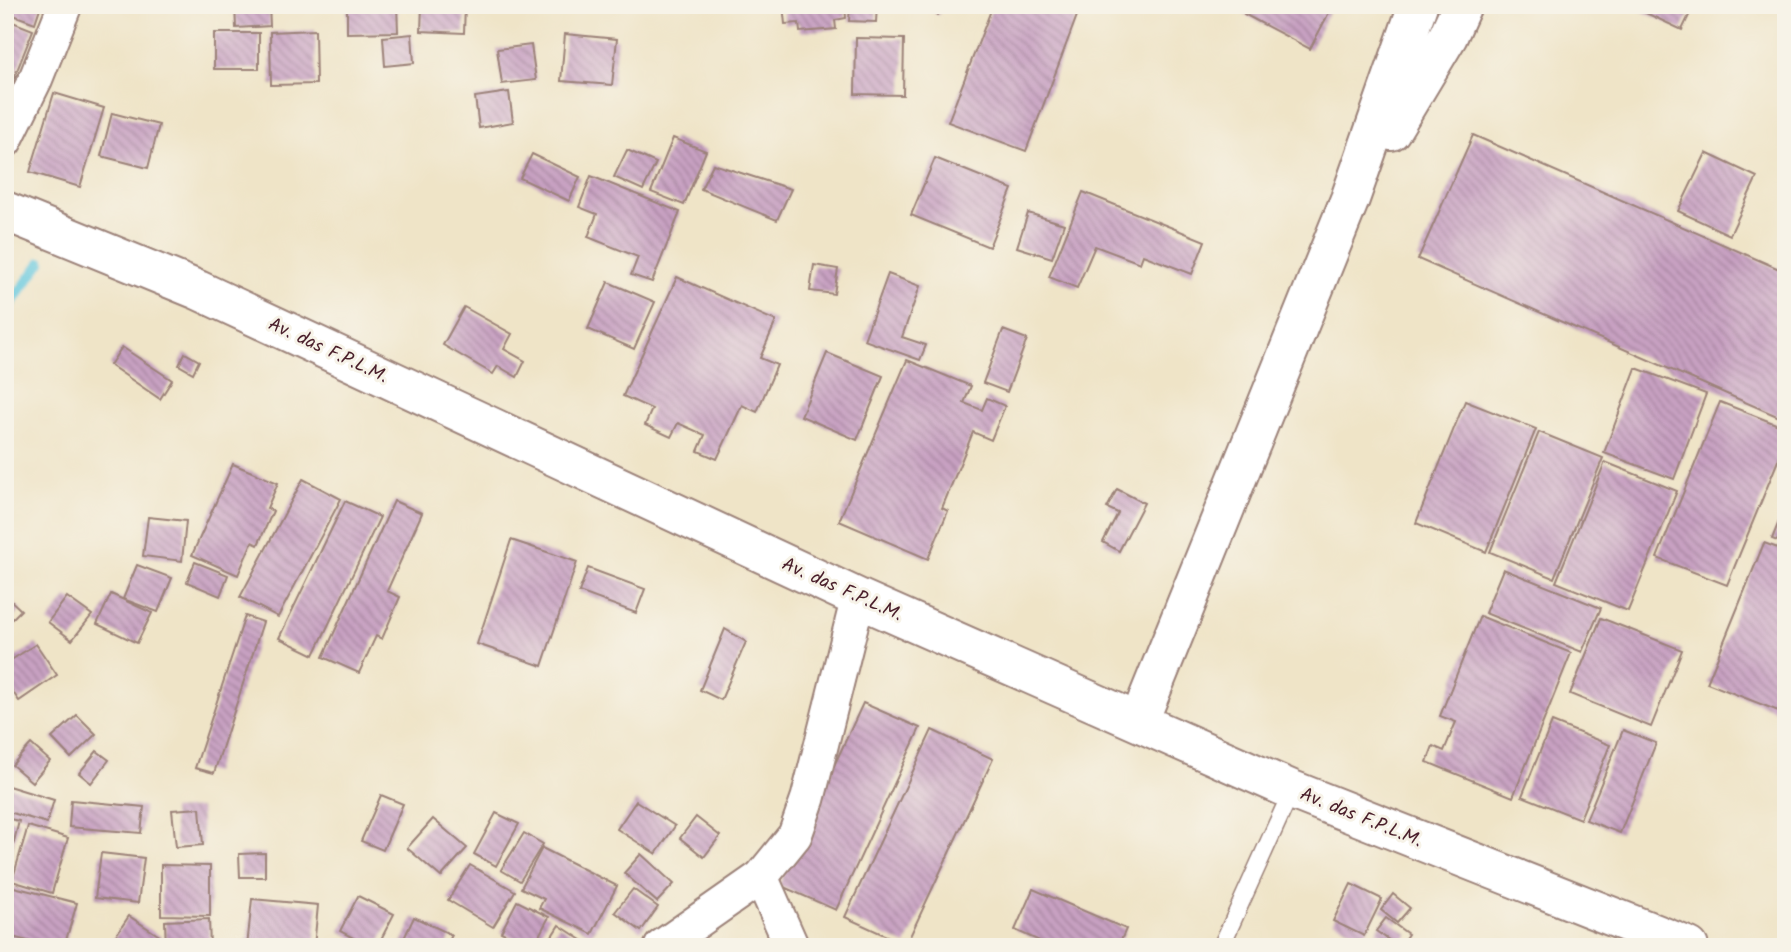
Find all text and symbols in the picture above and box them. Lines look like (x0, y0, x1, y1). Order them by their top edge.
street label: Av. das F.P.L.M. (263, 310, 393, 392)
street label: Av. das F.P.L.M. (777, 550, 907, 630)
street label: Av. das F.P.L.M. (1295, 780, 1427, 856)

